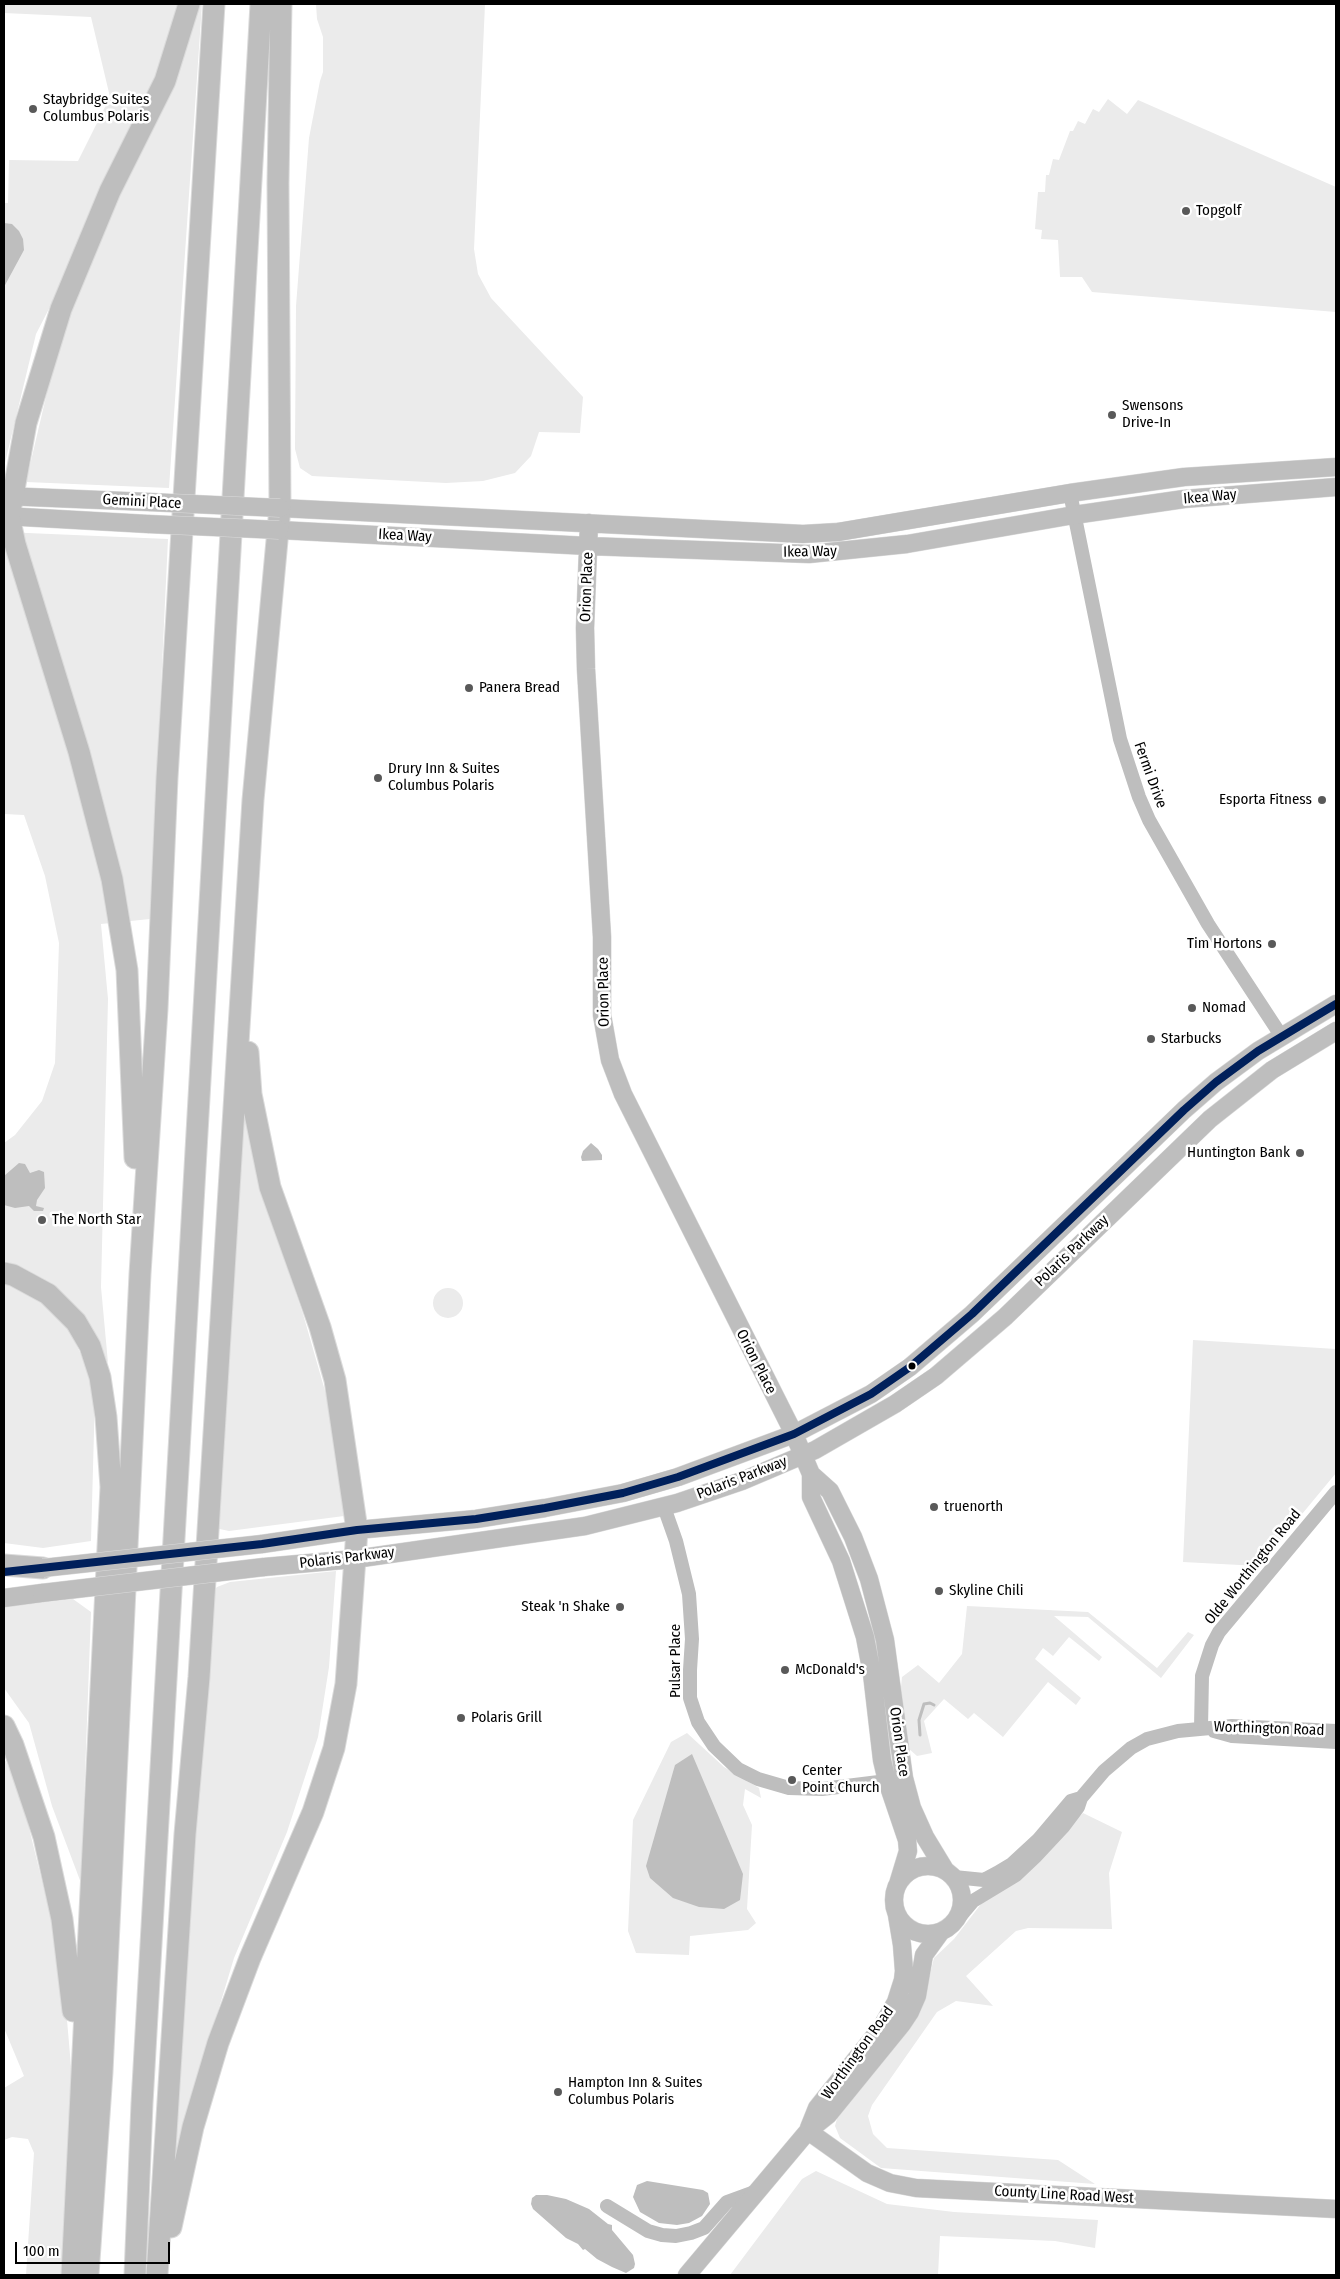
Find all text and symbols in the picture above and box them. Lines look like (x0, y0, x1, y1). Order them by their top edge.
place label: Staybridge Suites Columbus Polaris (43, 91, 149, 126)
marker: Staybridge Suites Columbus Polaris (27, 103, 39, 115)
place label: Topgolf (1196, 202, 1241, 220)
marker: Topgolf (1180, 205, 1192, 217)
place label: Swensons Drive-In (1122, 397, 1183, 432)
marker: Swensons Drive-In (1106, 409, 1118, 421)
street label: Ikea Way (1183, 486, 1237, 508)
street label: Gemini Place (102, 491, 182, 513)
street label: Ikea Way (378, 526, 432, 546)
street label: Ikea Way (783, 543, 837, 561)
street label: Orion Place (577, 552, 597, 622)
place label: Panera Bread (479, 679, 560, 697)
marker: Panera Bread (463, 682, 475, 694)
street label: Fermi Drive (1130, 739, 1170, 811)
place label: Drury Inn & Suites Columbus Polaris (388, 760, 500, 795)
marker: Drury Inn & Suites Columbus Polaris (372, 772, 384, 784)
place label: Esporta Fitness (1219, 791, 1312, 809)
marker: Esporta Fitness (1316, 794, 1328, 806)
place label: Tim Hortons (1187, 935, 1262, 953)
marker: Tim Hortons (1266, 938, 1278, 950)
street label: Orion Place (594, 957, 614, 1027)
place label: Nomad (1202, 999, 1246, 1017)
marker: Nomad (1186, 1002, 1198, 1014)
place label: Starbucks (1161, 1030, 1221, 1048)
marker: Starbucks (1145, 1033, 1157, 1045)
place label: Huntington Bank (1187, 1144, 1290, 1162)
marker: Huntington Bank (1294, 1147, 1306, 1159)
place label: The North Star (52, 1211, 141, 1229)
street label: Polaris Parkway (1031, 1211, 1113, 1291)
marker: The North Star (36, 1214, 48, 1226)
street label: Orion Place (732, 1327, 780, 1397)
unlabelled marker (907, 1361, 917, 1371)
street label: Polaris Parkway (694, 1452, 790, 1504)
place label: truenorth (944, 1498, 1003, 1516)
marker: truenorth (928, 1501, 940, 1513)
street label: Olde Worthington Road (1201, 1506, 1305, 1628)
street label: Polaris Parkway (298, 1543, 396, 1573)
place label: Skyline Chili (949, 1582, 1024, 1600)
marker: Skyline Chili (933, 1585, 945, 1597)
place label: Steak 'n Shake (521, 1598, 610, 1616)
marker: Steak 'n Shake (614, 1601, 626, 1613)
street label: Pulsar Place (667, 1624, 685, 1698)
place label: McDonald's (795, 1661, 865, 1679)
marker: McDonald's (779, 1664, 791, 1676)
street label: Orion Place (885, 1706, 913, 1778)
place label: Polaris Grill (471, 1709, 542, 1727)
marker: Polaris Grill (455, 1712, 467, 1724)
street label: Worthington Road (1213, 1718, 1325, 1740)
place label: Center Point Church (802, 1762, 880, 1797)
marker: Center Point Church (786, 1774, 798, 1786)
street label: Worthington Road (818, 2003, 898, 2103)
place label: Hampton Inn & Suites Columbus Polaris (568, 2074, 702, 2109)
marker: Hampton Inn & Suites Columbus Polaris (552, 2086, 564, 2098)
street label: County Line Road West (994, 2182, 1134, 2208)
scale bar (18, 2232, 172, 2264)
text: 100 m (23, 2242, 60, 2260)

